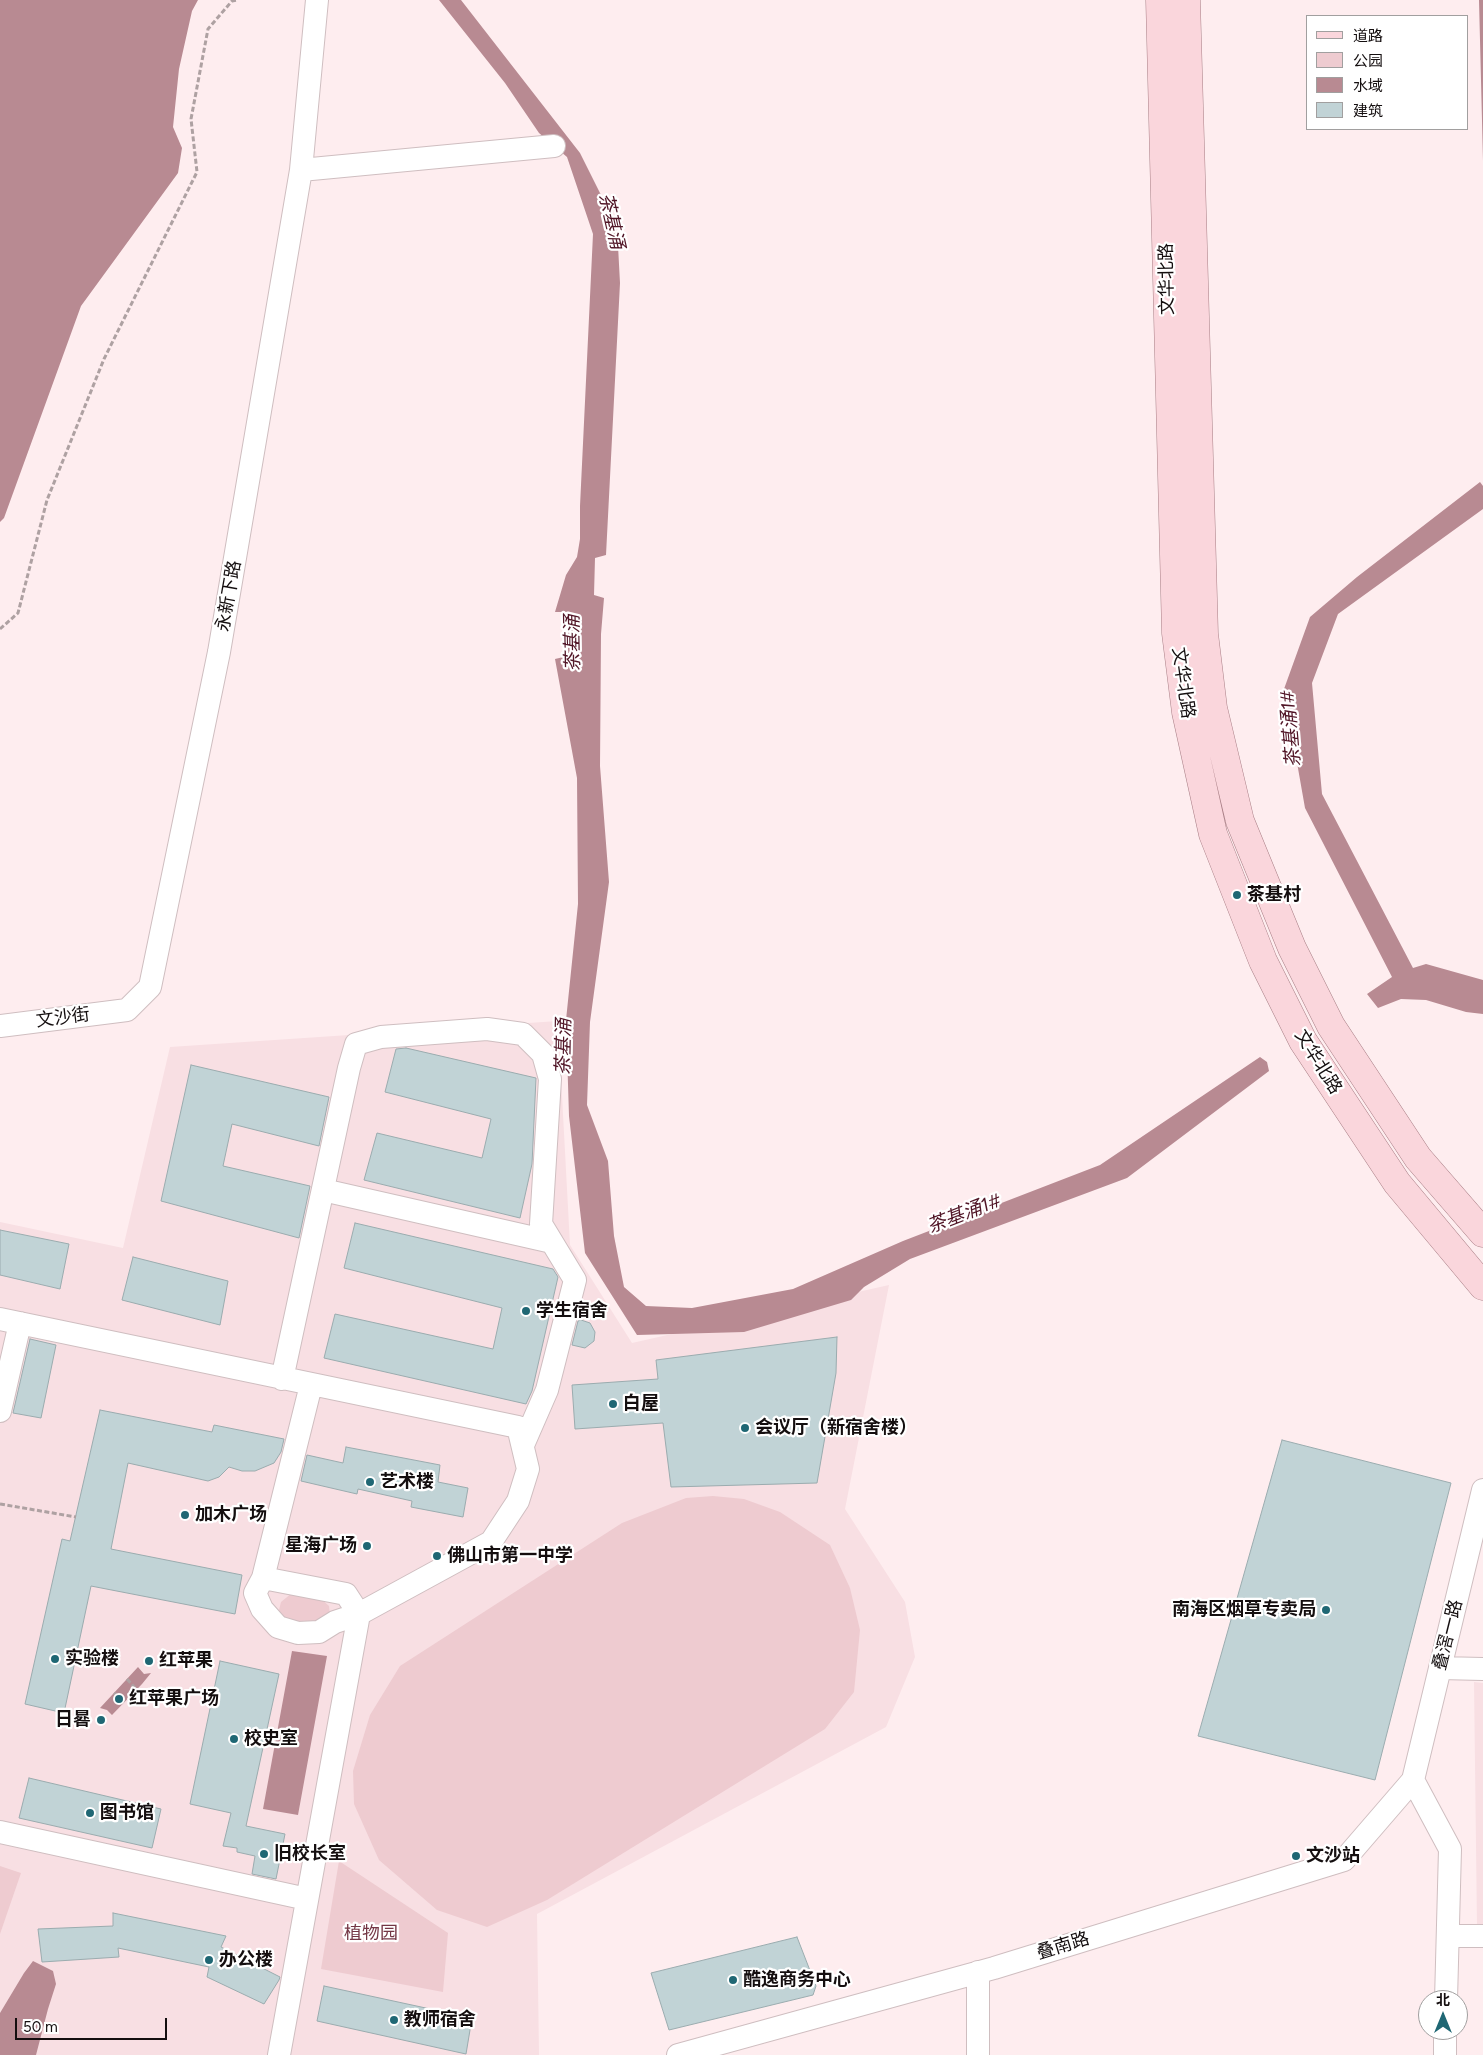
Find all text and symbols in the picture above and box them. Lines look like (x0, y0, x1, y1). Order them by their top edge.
legend (1306, 15, 1468, 130)
text: 道路 (1353, 27, 1383, 45)
text: 公园 (1353, 52, 1383, 70)
text: 水域 (1353, 77, 1383, 95)
text: 建筑 (1353, 102, 1383, 120)
water label: 茶基涌 (593, 191, 629, 251)
street label: 文华北路 (1156, 243, 1178, 315)
street label: 永新下路 (212, 559, 246, 633)
water label: 茶基涌 (561, 614, 585, 672)
street label: 文华北路 (1167, 646, 1199, 720)
water label: 茶基涌1# (1276, 690, 1306, 768)
place label: 茶基村 (1247, 884, 1301, 906)
marker: 茶基村 (1231, 889, 1243, 901)
street label: 文沙街 (35, 1004, 91, 1032)
water label: 茶基涌 (552, 1018, 576, 1076)
street label: 文华北路 (1290, 1026, 1346, 1098)
water label: 茶基涌1# (924, 1190, 1004, 1238)
place label: 学生宿舍 (536, 1300, 608, 1322)
marker: 学生宿舍 (520, 1305, 532, 1317)
place label: 白屋 (623, 1393, 659, 1415)
marker: 白屋 (607, 1398, 619, 1410)
place label: 会议厅（新宿舍楼） (755, 1417, 917, 1439)
marker: 会议厅（新宿舍楼） (739, 1422, 751, 1434)
place label: 艺术楼 (380, 1471, 434, 1493)
marker: 艺术楼 (364, 1476, 376, 1488)
place label: 加木广场 (195, 1504, 267, 1526)
marker: 加木广场 (179, 1509, 191, 1521)
place label: 星海广场 (285, 1535, 357, 1557)
marker: 星海广场 (361, 1540, 373, 1552)
place label: 佛山市第一中学 (447, 1545, 573, 1567)
marker: 佛山市第一中学 (431, 1550, 443, 1562)
street label: 叠滘一路 (1429, 1597, 1467, 1673)
place label: 南海区烟草专卖局 (1172, 1599, 1316, 1621)
marker: 南海区烟草专卖局 (1320, 1604, 1332, 1616)
place label: 实验楼 (65, 1648, 119, 1670)
place label: 红苹果 (159, 1650, 213, 1672)
marker: 实验楼 (49, 1653, 61, 1665)
marker: 红苹果 (143, 1655, 155, 1667)
place label: 红苹果广场 (129, 1688, 219, 1710)
marker: 红苹果广场 (113, 1693, 125, 1705)
place label: 日晷 (55, 1709, 91, 1731)
marker: 日晷 (95, 1714, 107, 1726)
place label: 校史室 (244, 1728, 298, 1750)
marker: 校史室 (228, 1733, 240, 1745)
place label: 图书馆 (100, 1802, 154, 1824)
marker: 图书馆 (84, 1807, 96, 1819)
place label: 旧校长室 (274, 1843, 346, 1865)
place label: 文沙站 (1306, 1845, 1360, 1867)
marker: 旧校长室 (258, 1848, 270, 1860)
marker: 文沙站 (1290, 1850, 1302, 1862)
park label: 植物园 (344, 1923, 398, 1945)
street label: 叠南路 (1034, 1928, 1092, 1964)
place label: 办公楼 (219, 1949, 273, 1971)
marker: 办公楼 (203, 1954, 215, 1966)
place label: 酷逸商务中心 (743, 1969, 851, 1991)
marker: 酷逸商务中心 (727, 1974, 739, 1986)
north arrow (1418, 1990, 1468, 2040)
text: 北 (1436, 1992, 1450, 2009)
scale bar (18, 2008, 170, 2040)
place label: 教师宿舍 (404, 2009, 476, 2031)
marker: 教师宿舍 (388, 2014, 400, 2026)
text: 50 m (23, 2018, 58, 2036)

